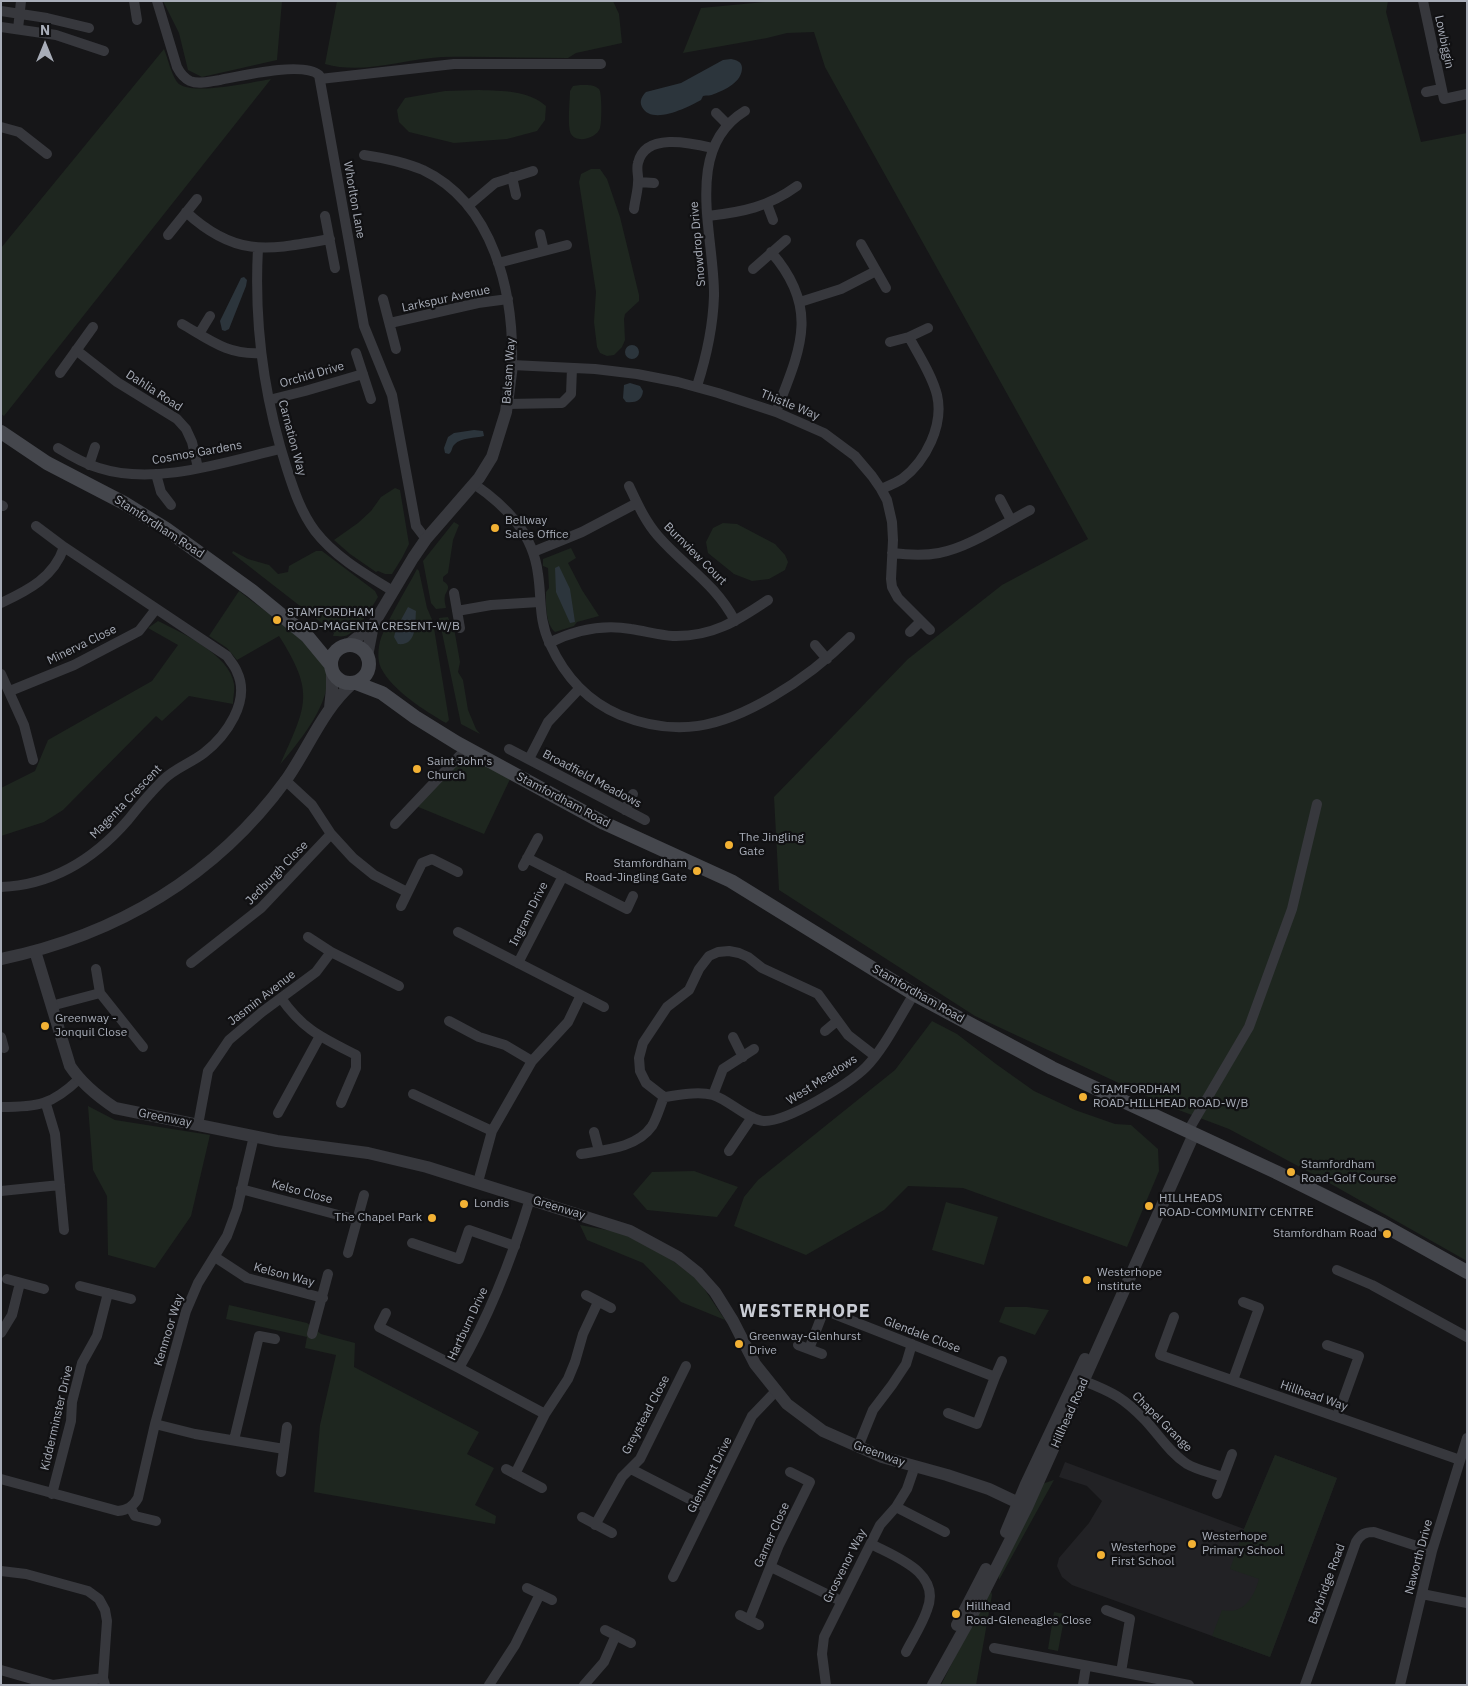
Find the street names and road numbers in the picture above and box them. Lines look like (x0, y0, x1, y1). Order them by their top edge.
street label: Lowbiggin (1431, 14, 1457, 70)
street label: Whorlton Lane (340, 160, 368, 240)
street label: Snowdrop Drive (687, 201, 709, 287)
street label: Larkspur Avenue (401, 283, 491, 315)
street label: Balsam Way (500, 338, 518, 404)
street label: Orchid Drive (278, 359, 346, 391)
street label: Dahlia Road (123, 367, 185, 415)
street label: Thistle Way (758, 387, 822, 423)
street label: Carnation Way (275, 398, 309, 478)
street label: Cosmos Gardens (151, 438, 243, 468)
street label: Stamfordham Road (111, 493, 207, 561)
street label: Burnview Court (661, 520, 729, 588)
street label: Minerva Close (45, 622, 119, 668)
street label: Broadfield Meadows (540, 747, 644, 811)
street label: Magenta Crescent (87, 762, 165, 842)
street label: Stamfordham Road (514, 769, 612, 831)
street label: Jedburgh Close (243, 838, 311, 908)
street label: Ingram Drive (507, 880, 551, 948)
street label: Stamfordham Road (869, 962, 967, 1026)
street label: Jasmin Avenue (225, 967, 299, 1029)
street label: West Meadows (784, 1052, 860, 1108)
street label: Greenway (137, 1106, 193, 1130)
street label: Kelso Close (270, 1177, 334, 1207)
street label: Greenway (531, 1193, 587, 1223)
street label: Kelson Way (252, 1260, 316, 1290)
street label: Hartburn Drive (445, 1285, 491, 1363)
street label: Kenmoor Way (151, 1292, 187, 1368)
street label: Glendale Close (882, 1314, 962, 1356)
street label: Kidderminster Drive (38, 1364, 76, 1472)
street label: Greystead Close (619, 1373, 673, 1457)
street label: Hillhead Road (1048, 1376, 1092, 1450)
street label: Hillhead Way (1278, 1378, 1350, 1414)
street label: Chapel Grange (1129, 1389, 1195, 1455)
street label: Glenhurst Drive (685, 1434, 735, 1516)
street label: Greenway (851, 1438, 907, 1470)
street label: Garner Close (751, 1500, 793, 1570)
street label: Naworth Drive (1402, 1518, 1436, 1596)
street label: Grosvenor Way (820, 1527, 870, 1605)
street label: Baybridge Road (1306, 1542, 1348, 1626)

